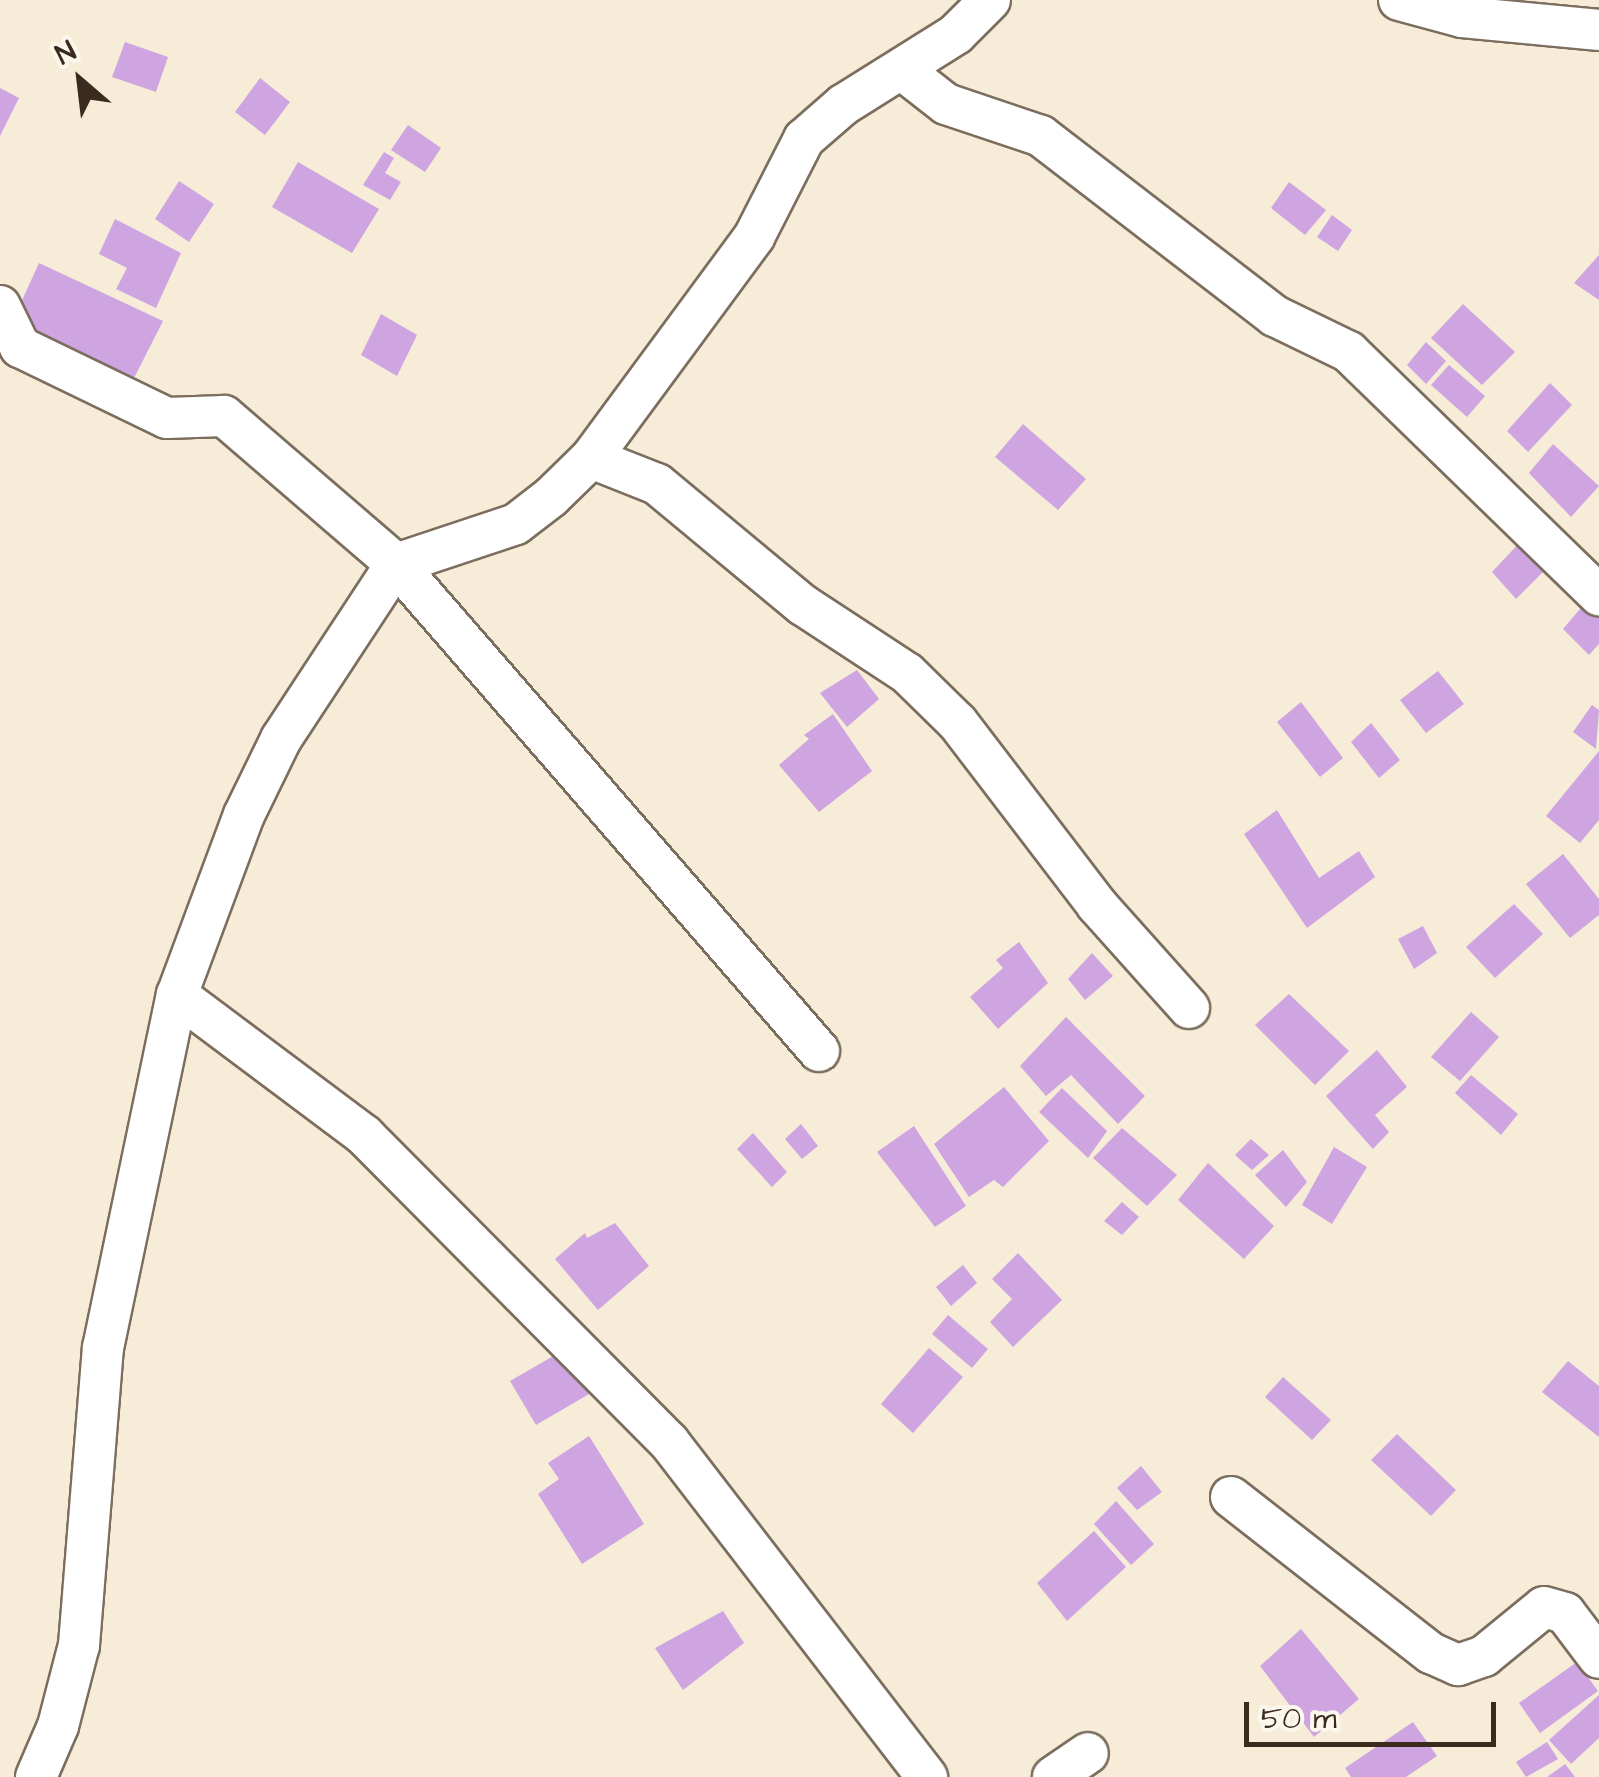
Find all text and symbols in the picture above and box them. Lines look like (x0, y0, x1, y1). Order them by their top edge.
north arrow (30, 30, 130, 130)
text: N (49, 32, 83, 74)
scale bar (1249, 1682, 1502, 1744)
text: 50 m (1261, 1698, 1337, 1740)

